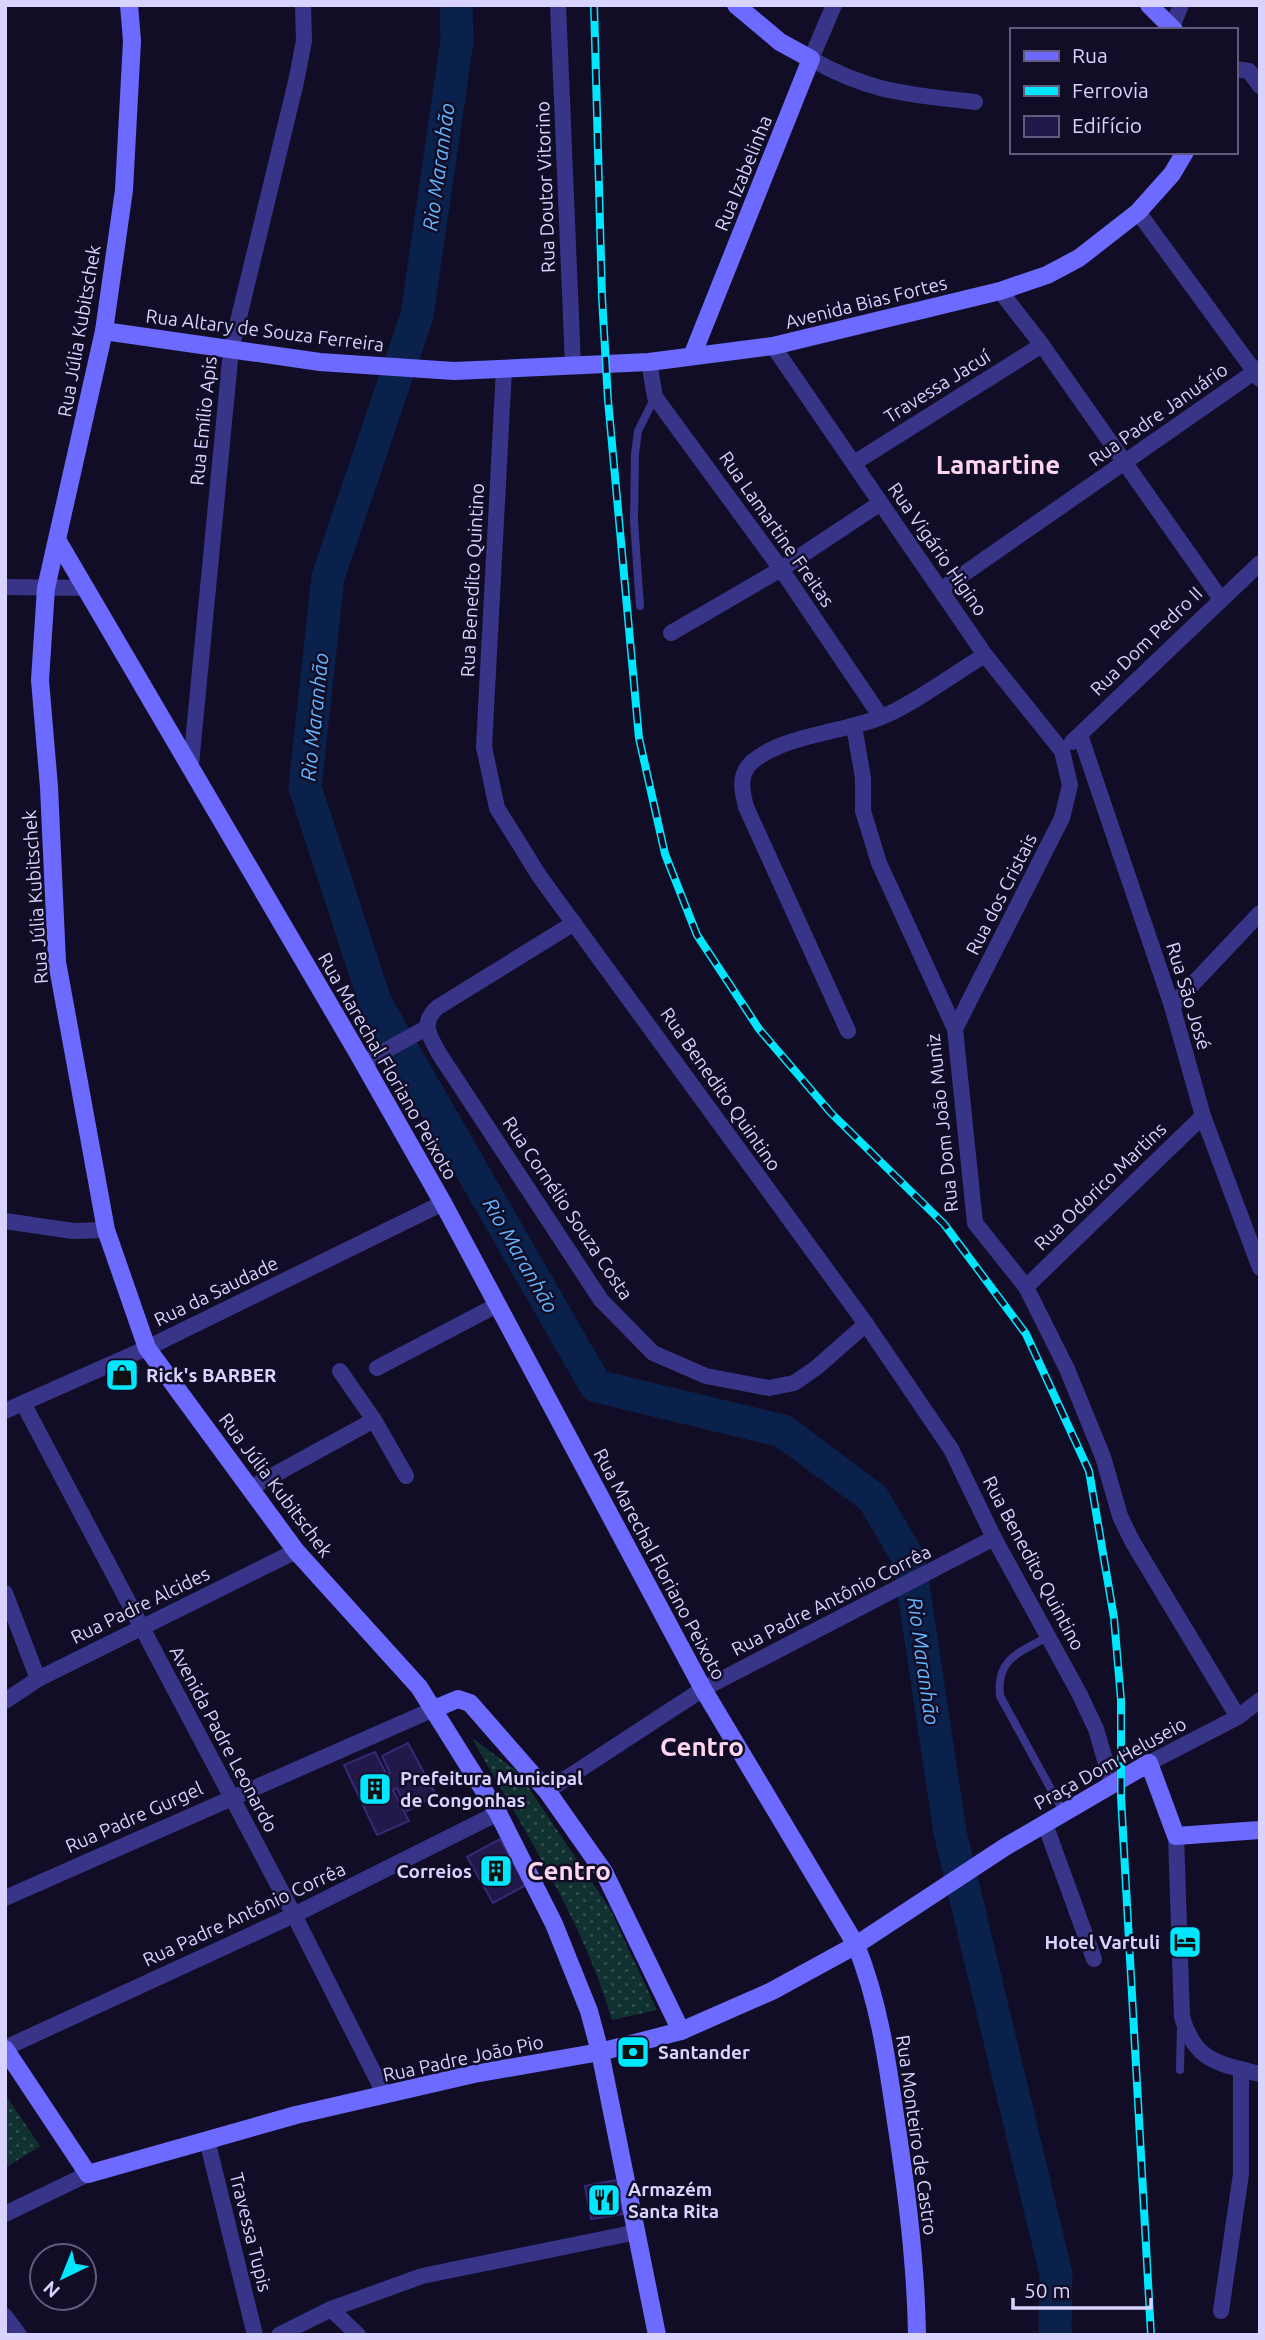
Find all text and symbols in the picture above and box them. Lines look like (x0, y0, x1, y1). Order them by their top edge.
legend (1010, 28, 1237, 154)
text: Rua (1072, 43, 1108, 67)
text: Ferrovia (1072, 78, 1149, 102)
street label: Rua Doutor Vitorino (531, 101, 559, 273)
water label: Rio Maranhão (417, 102, 459, 232)
street label: Rua Izabelinha (710, 112, 776, 234)
text: Edifício (1072, 113, 1142, 137)
street label: Rua Júlia Kubitschek (53, 243, 105, 419)
street label: Avenida Bias Fortes (783, 271, 949, 333)
street label: Rua Altary de Souza Ferreira (145, 304, 385, 356)
street label: Travessa Jacuí (880, 345, 994, 427)
street label: Rua Emílio Apis (185, 355, 221, 487)
street label: Rua Padre Januário (1084, 358, 1232, 470)
street label: Rua Lamartine Freitas (715, 447, 839, 611)
district label: Lamartine (936, 450, 1060, 479)
street label: Rua Vigário Higino (884, 478, 992, 620)
street label: Rua Benedito Quintino (456, 482, 488, 678)
street label: Rua Dom Pedro II (1085, 582, 1207, 700)
water label: Rio Maranhão (295, 652, 333, 782)
street label: Rua Júlia Kubitschek (18, 809, 52, 985)
street label: Rua dos Cristais (961, 830, 1041, 958)
street label: Rua São José (1162, 940, 1216, 1052)
street label: Rua Marechal Floriano Peixoto (314, 949, 462, 1183)
street label: Rua Benedito Quintino (656, 1003, 786, 1175)
street label: Rua Dom João Muniz (922, 1032, 962, 1213)
street label: Rua Cornélio Souza Costa (498, 1112, 638, 1304)
street label: Rua Odorico Martins (1030, 1117, 1170, 1255)
water label: Rio Maranhão (478, 1193, 564, 1317)
street label: Rua da Saudade (150, 1251, 282, 1331)
shop icon: Rick's BARBER (103, 1356, 141, 1394)
place label: Rick's BARBER (146, 1364, 277, 1386)
street label: Rua Júlia Kubitschek (215, 1409, 337, 1562)
street label: Rua Marechal Floriano Peixoto (590, 1445, 730, 1683)
street label: Rua Benedito Quintino (979, 1472, 1089, 1654)
street label: Rua Padre Antônio Corrêa (728, 1540, 934, 1660)
street label: Rua Padre Alcides (67, 1562, 213, 1648)
water label: Rio Maranhão (903, 1596, 945, 1726)
street label: Avenida Padre Leonardo (165, 1642, 283, 1836)
street label: Praça Dom Heluseio (1030, 1712, 1190, 1814)
district label: Centro (660, 1732, 744, 1761)
place label: Prefeitura Municipal de Congonhas (400, 1767, 583, 1811)
building icon: Prefeitura Municipal de Congonhas (356, 1770, 394, 1808)
street label: Rua Padre Gurgel (62, 1777, 206, 1857)
building icon: Correios (477, 1852, 515, 1890)
district label: Centro (527, 1856, 611, 1885)
street label: Rua Padre Antônio Corrêa (139, 1857, 349, 1971)
place label: Correios (396, 1860, 472, 1882)
hotel icon: Hotel Vartuli (1166, 1923, 1204, 1961)
place label: Hotel Vartuli (1045, 1931, 1160, 1953)
street label: Rua Padre João Pio (381, 2030, 545, 2086)
bank icon: Santander (614, 2033, 652, 2071)
street label: Rua Monteiro de Castro (892, 2034, 942, 2236)
place label: Santander (658, 2041, 750, 2063)
street label: Travessa Tupis (226, 2170, 276, 2294)
place label: Armazém Santa Rita (628, 2178, 719, 2222)
restaurant icon: Armazém Santa Rita (585, 2181, 623, 2219)
north arrow (28, 2242, 98, 2312)
scale bar (1013, 2266, 1151, 2310)
text: N (39, 2277, 64, 2302)
text: 50 m (1024, 2278, 1071, 2302)

